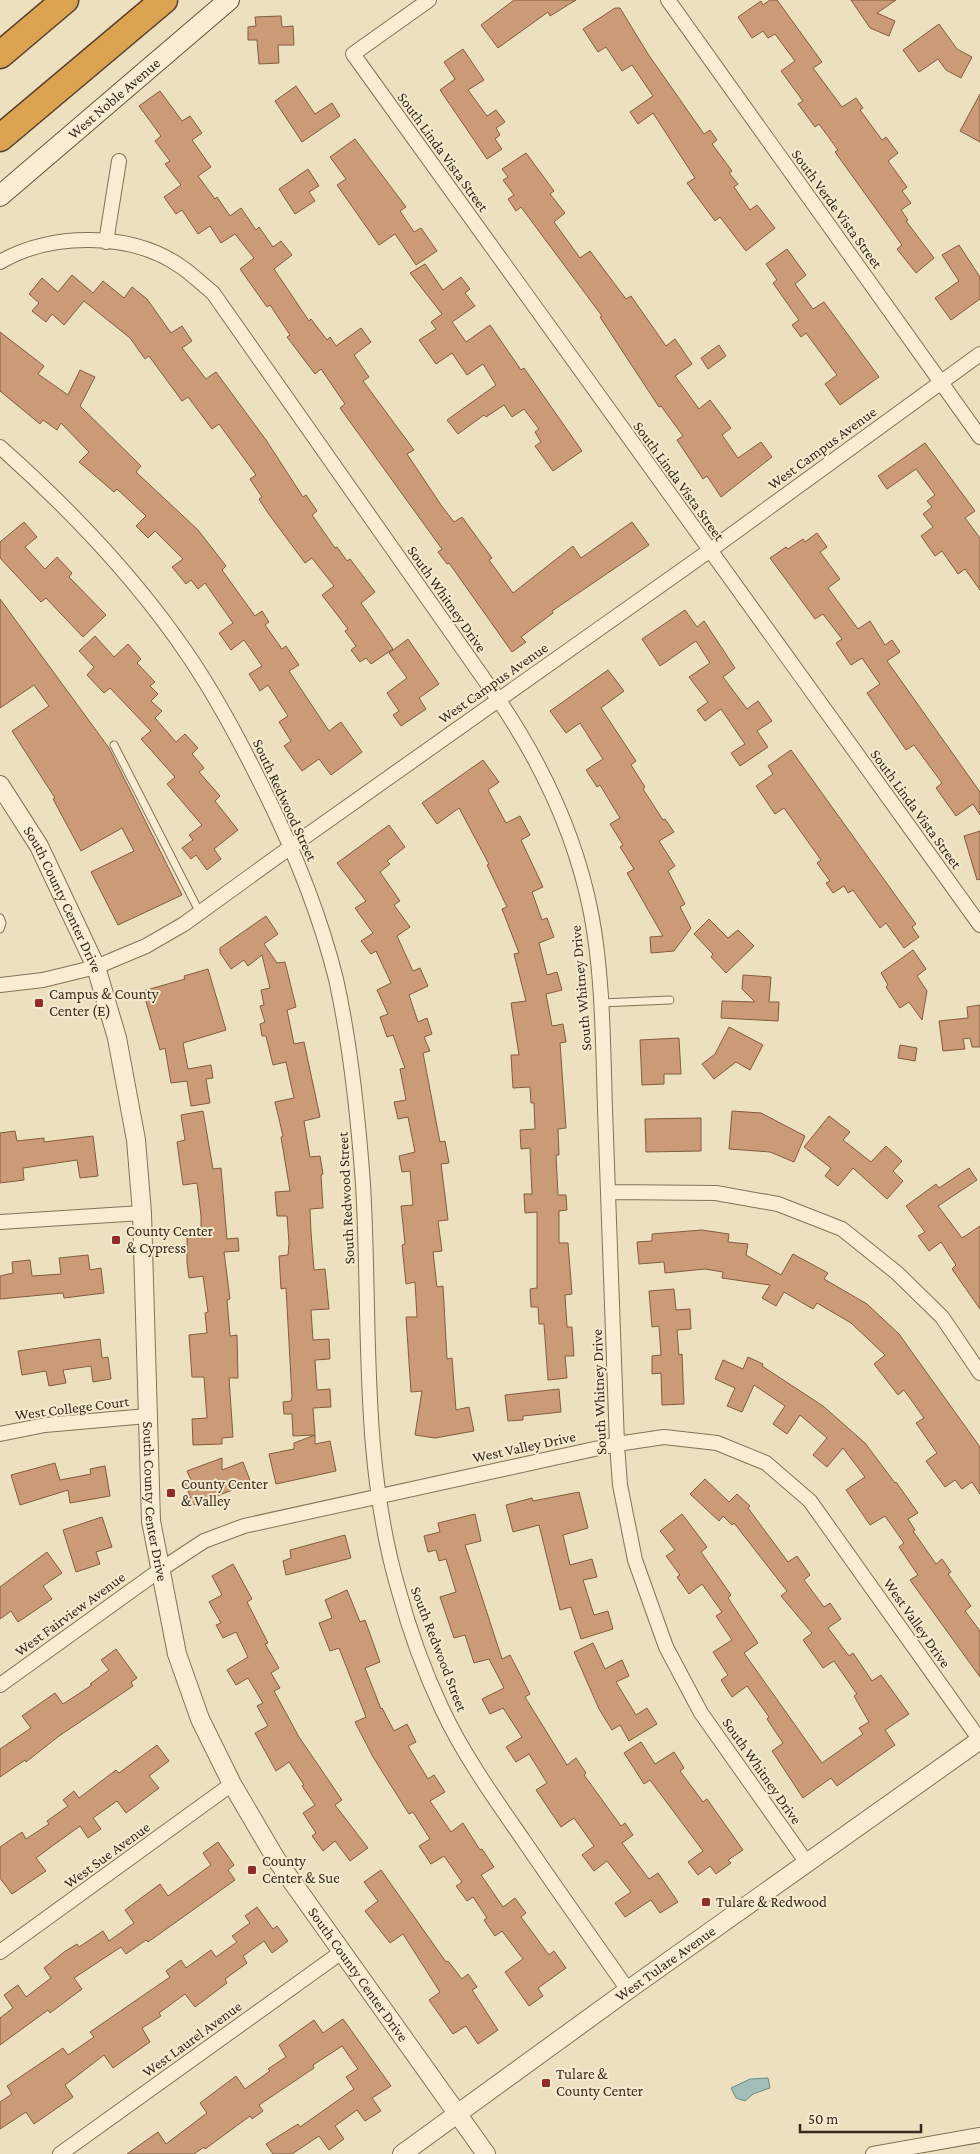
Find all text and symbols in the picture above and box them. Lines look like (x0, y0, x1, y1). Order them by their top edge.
street label: West Noble Avenue (65, 54, 164, 142)
street label: South Linda Vista Street (394, 89, 492, 215)
street label: South Verde Vista Street (789, 146, 886, 272)
street label: West Campus Avenue (765, 403, 880, 493)
street label: South Linda Vista Street (630, 418, 728, 544)
street label: South Whitney Drive (404, 543, 490, 656)
street label: West Campus Avenue (435, 639, 552, 728)
street label: South Redwood Street (250, 737, 321, 864)
street label: South Linda Vista Street (867, 746, 965, 872)
street label: South County Center Drive (20, 823, 105, 975)
street label: South Whitney Drive (568, 924, 595, 1051)
place label: Campus & County Center (E) (49, 986, 159, 1020)
marker: Campus & County Center (E) (33, 997, 45, 1009)
street label: South Redwood Street (334, 1130, 357, 1265)
place label: County Center & Cypress (126, 1223, 214, 1257)
marker: County Center & Cypress (110, 1234, 122, 1246)
street label: South Whitney Drive (589, 1328, 610, 1455)
street label: West College Court (14, 1393, 131, 1424)
street label: South County Center Drive (140, 1421, 171, 1583)
street label: West Valley Drive (471, 1428, 578, 1467)
place label: County Center & Valley (181, 1476, 269, 1510)
marker: County Center & Valley (165, 1487, 177, 1499)
street label: West Fairview Avenue (12, 1568, 128, 1659)
street label: West Valley Drive (880, 1575, 954, 1672)
street label: South Redwood Street (408, 1584, 471, 1715)
street label: South Whitney Drive (719, 1715, 805, 1828)
street label: West Sue Avenue (61, 1818, 153, 1891)
place label: County Center & Sue (262, 1853, 340, 1886)
marker: County Center & Sue (246, 1864, 258, 1876)
place label: Tulare & Redwood (716, 1894, 827, 1910)
marker: Tulare & Redwood (700, 1896, 712, 1908)
street label: South County Center Drive (305, 1904, 412, 2045)
street label: West Tulare Avenue (612, 1922, 719, 2005)
street label: West Laurel Avenue (139, 1998, 245, 2080)
place label: Tulare & County Center (556, 2066, 644, 2100)
marker: Tulare & County Center (540, 2077, 552, 2089)
scale bar (800, 2102, 921, 2134)
text: 50 m (808, 2111, 838, 2127)

